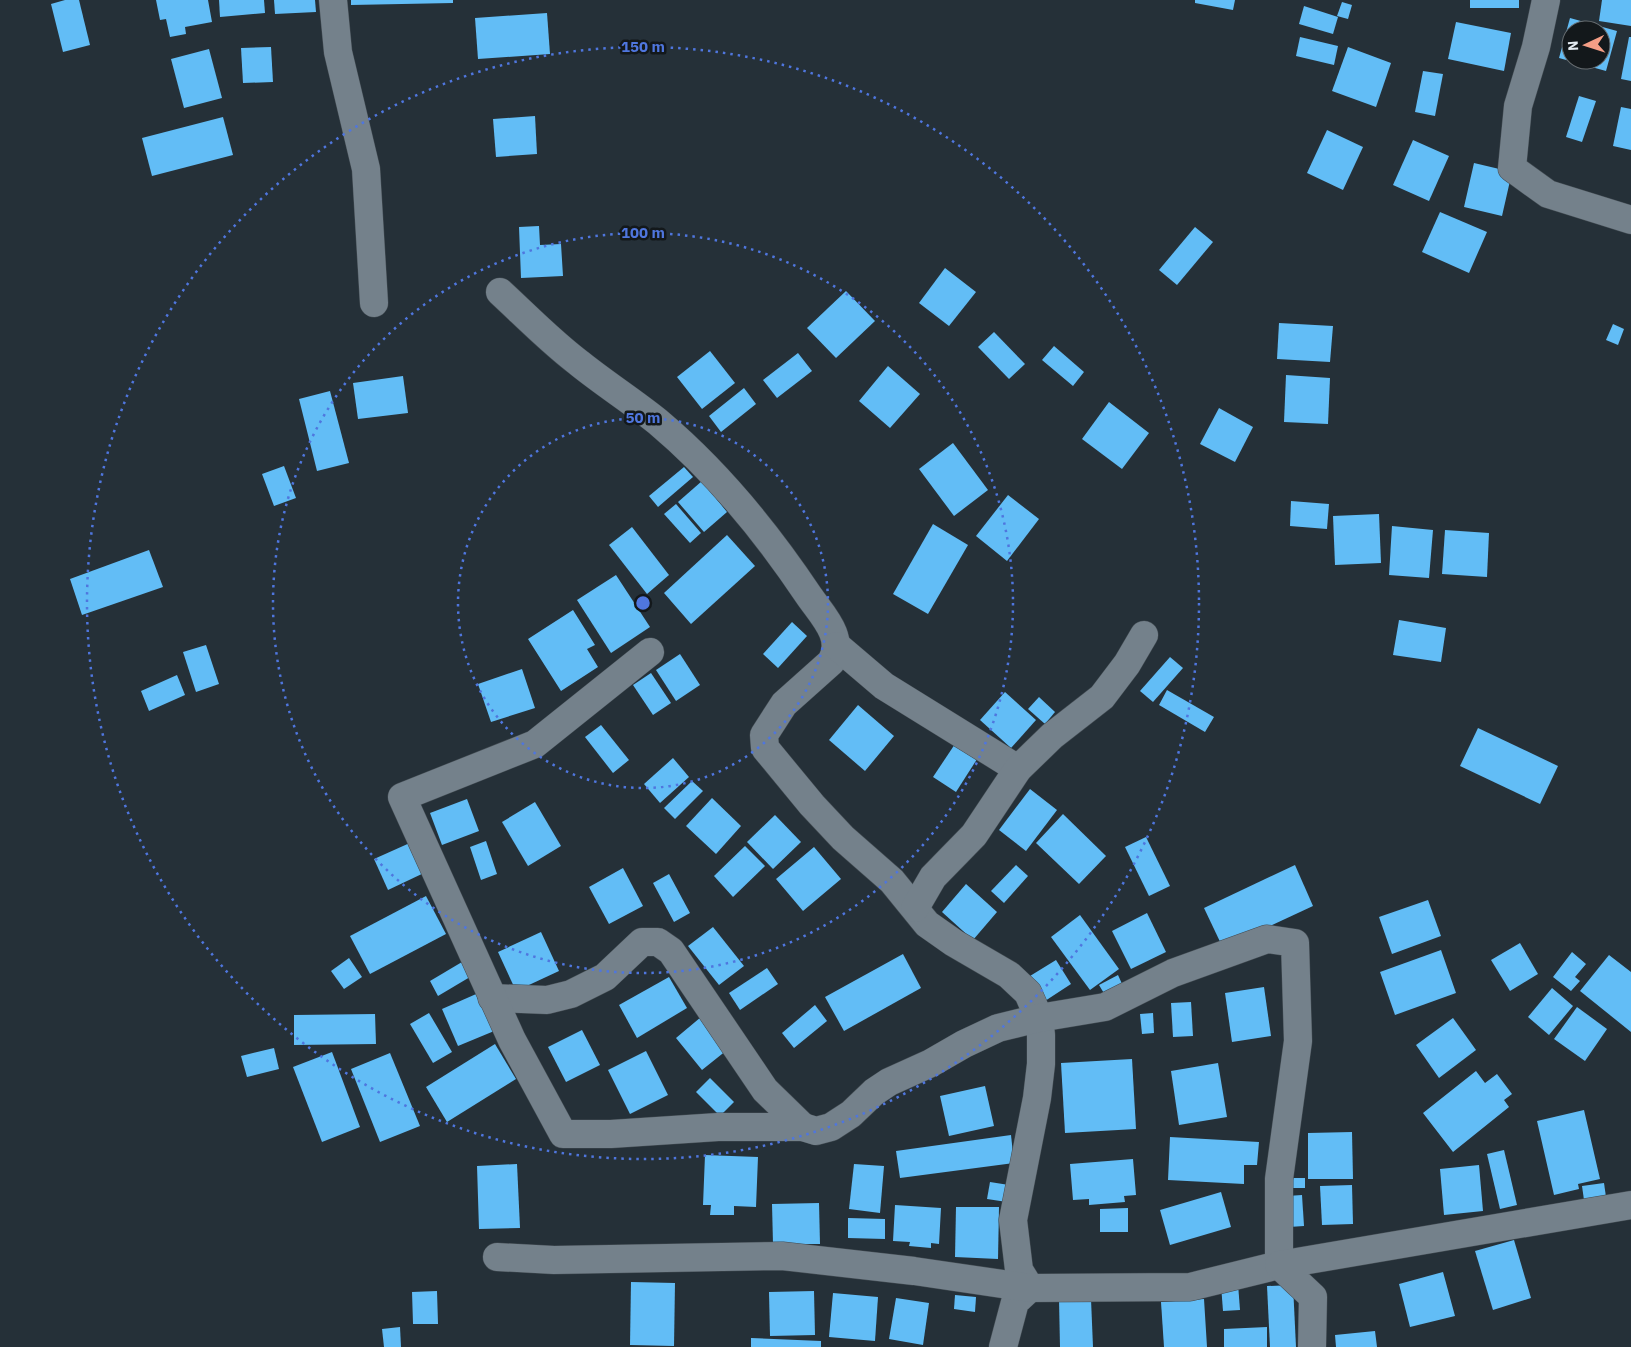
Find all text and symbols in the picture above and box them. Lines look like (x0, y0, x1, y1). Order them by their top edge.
north arrow (1561, 20, 1611, 70)
text: 150 m (621, 37, 665, 56)
text: N (1564, 40, 1582, 52)
text: 100 m (621, 223, 665, 242)
text: 50 m (626, 408, 660, 427)
centre of rings (634, 594, 652, 612)

